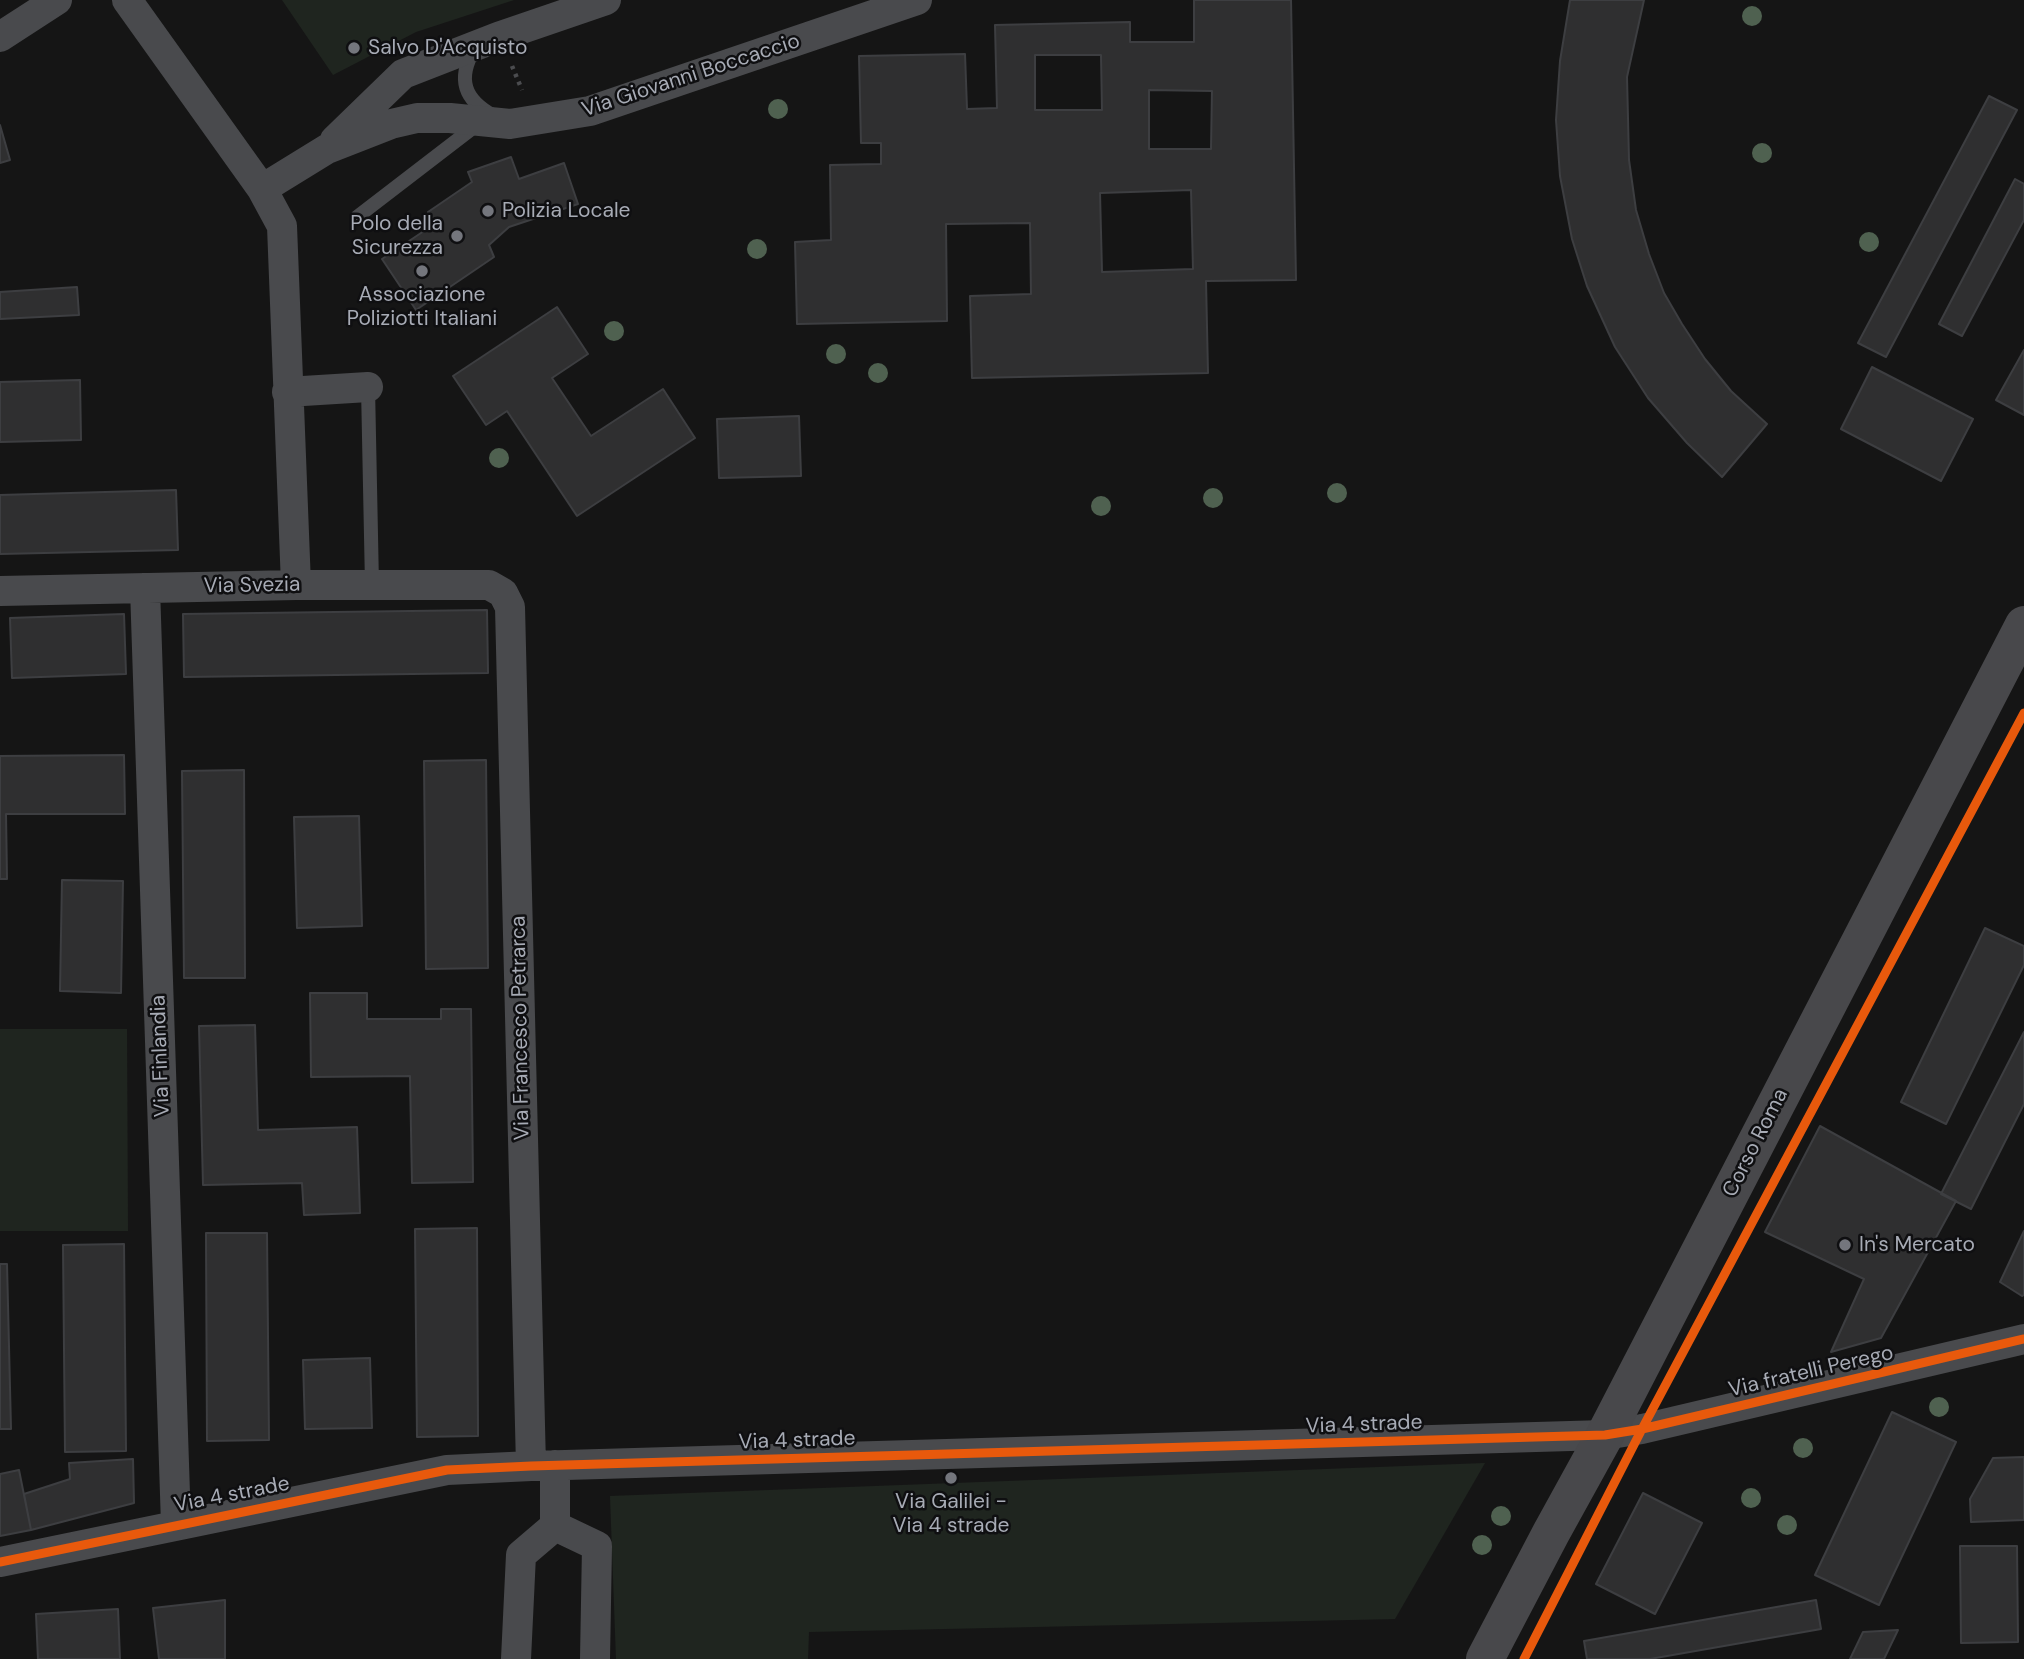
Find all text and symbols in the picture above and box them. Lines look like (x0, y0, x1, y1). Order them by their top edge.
street label: Via Giovanni Boccaccio (579, 29, 803, 123)
place label: Salvo D'Acquisto (368, 35, 527, 61)
marker: Salvo D'Acquisto (346, 40, 362, 56)
place label: Polizia Locale (502, 198, 631, 224)
marker: Polizia Locale (480, 203, 496, 219)
place label: Polo della Sicurezza (350, 211, 443, 261)
marker: Polo della Sicurezza (449, 228, 465, 244)
marker: Associazione Poliziotti Italiani (414, 263, 430, 279)
place label: Associazione Poliziotti Italiani (347, 282, 497, 332)
street label: Via Svezia (203, 573, 301, 599)
street label: Via Francesco Petrarca (506, 916, 536, 1140)
street label: Via Finlandia (146, 994, 176, 1118)
street label: Corso Roma (1718, 1085, 1794, 1201)
place label: In's Mercato (1859, 1232, 1975, 1258)
marker: In's Mercato (1837, 1237, 1853, 1253)
street label: Via fratelli Perego (1726, 1341, 1896, 1403)
street label: Via 4 strade (1305, 1410, 1423, 1440)
street label: Via 4 strade (738, 1426, 856, 1456)
marker: Via Galilei - Via 4 strade (943, 1470, 959, 1486)
street label: Via 4 strade (172, 1471, 292, 1519)
place label: Via Galilei - Via 4 strade (892, 1489, 1010, 1539)

